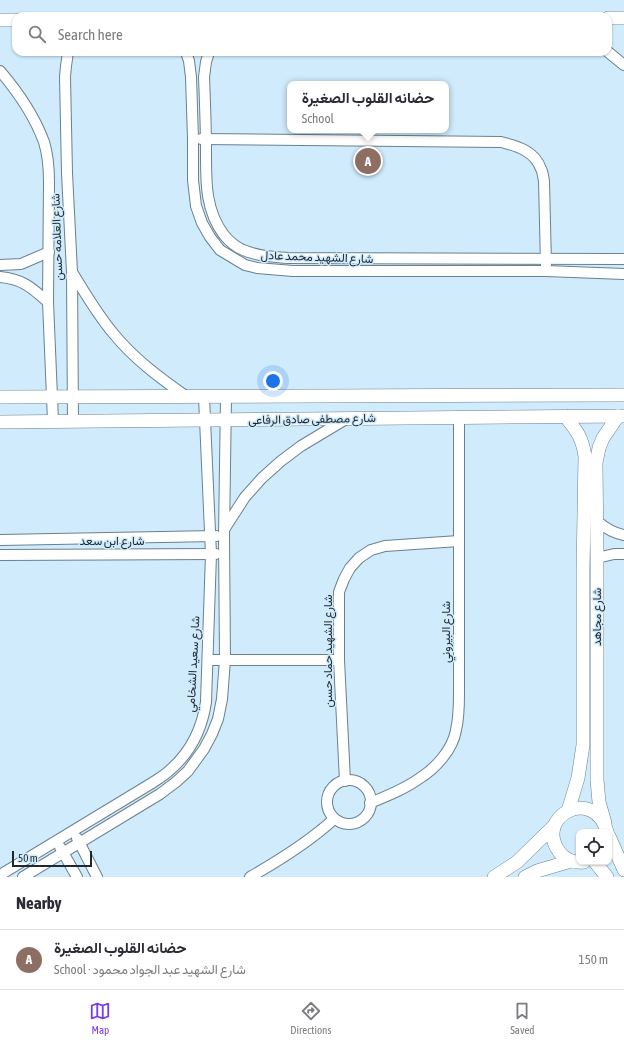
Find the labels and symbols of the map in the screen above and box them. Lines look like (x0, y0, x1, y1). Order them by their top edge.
pin: A (355, 146, 381, 176)
street label: شارع العلامه حسن (48, 193, 68, 281)
street label: شارع الشهيد محمد عادل (260, 248, 374, 268)
your location (263, 371, 283, 391)
street label: شارع مصطفى صادق الرفاعى (248, 411, 376, 429)
street label: شارع ابن سعد (79, 534, 145, 550)
street label: شارع مجاهد (590, 588, 606, 646)
street label: شارع الشهيد حماد حسن (321, 595, 337, 707)
street label: شارع البيروني (439, 601, 456, 663)
street label: شارع سعيد الشخامي (183, 615, 206, 713)
scale bar (12, 849, 92, 868)

